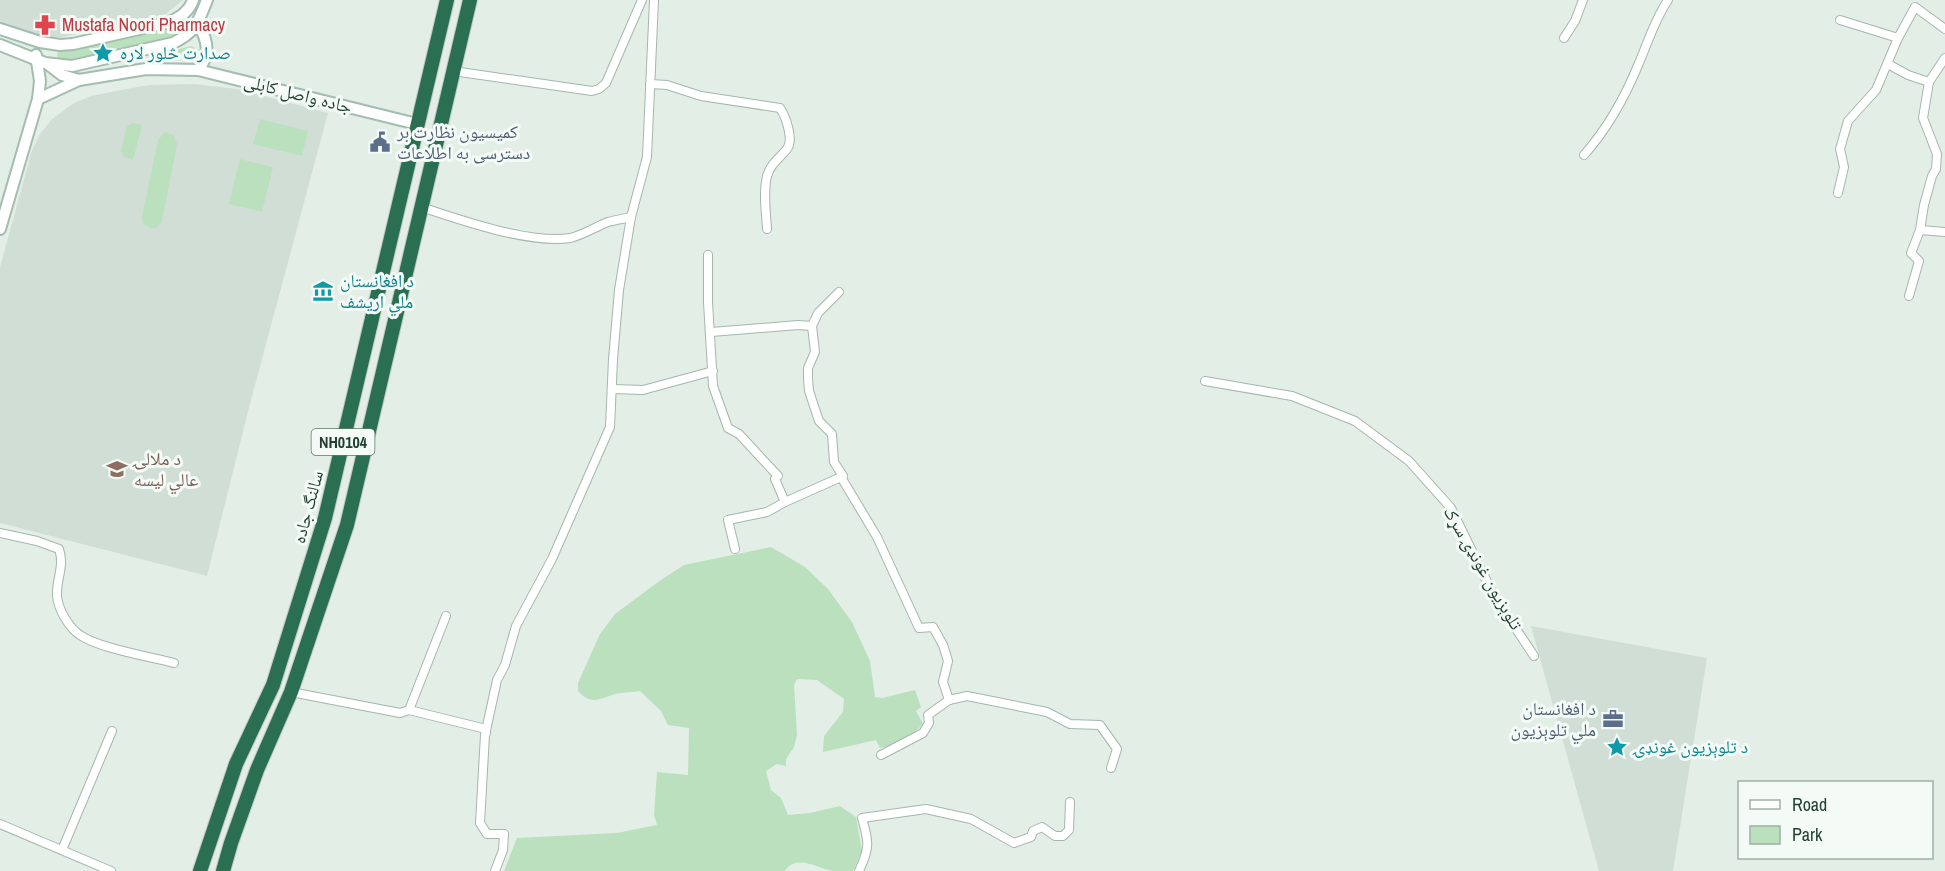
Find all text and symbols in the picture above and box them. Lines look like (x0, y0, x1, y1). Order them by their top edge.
place label: Mustafa Noori Pharmacy (62, 12, 226, 37)
pharmacy icon: Mustafa Noori Pharmacy (33, 13, 57, 37)
place label: صدارت څلور لاره (120, 40, 231, 65)
place icon: صدارت څلور لاره (91, 41, 115, 65)
street label: جاده واصل کابلی (242, 68, 355, 119)
place label: کمیسیون نظارت بر دسترسی به اطلاعات (396, 119, 530, 165)
public building icon: کمیسیون نظارت بر دسترسی به اطلاعات (368, 130, 392, 154)
place label: د افغانستان ملي اریشف (340, 268, 414, 317)
museum icon: د افغانستان ملي اریشف (311, 279, 335, 303)
road number: NH0104 (312, 429, 374, 455)
place label: د ملالۍ عالي لیسه (133, 446, 198, 495)
school or university icon: د ملالۍ عالي لیسه (105, 457, 129, 481)
street label: سالنگ جاده (286, 468, 329, 546)
street label: تلوېزيون غونډۍ سړک (1438, 501, 1529, 634)
place label: د افغانستان ملي تلوېزیون (1511, 696, 1596, 745)
office icon: د افغانستان ملي تلوېزیون (1601, 707, 1625, 731)
place label: د تلوېزیون غونډۍ (1633, 734, 1748, 759)
place icon: د تلوېزیون غونډۍ (1605, 735, 1629, 759)
legend (1738, 781, 1933, 859)
text: Road (1792, 792, 1827, 817)
text: Park (1792, 822, 1823, 847)

